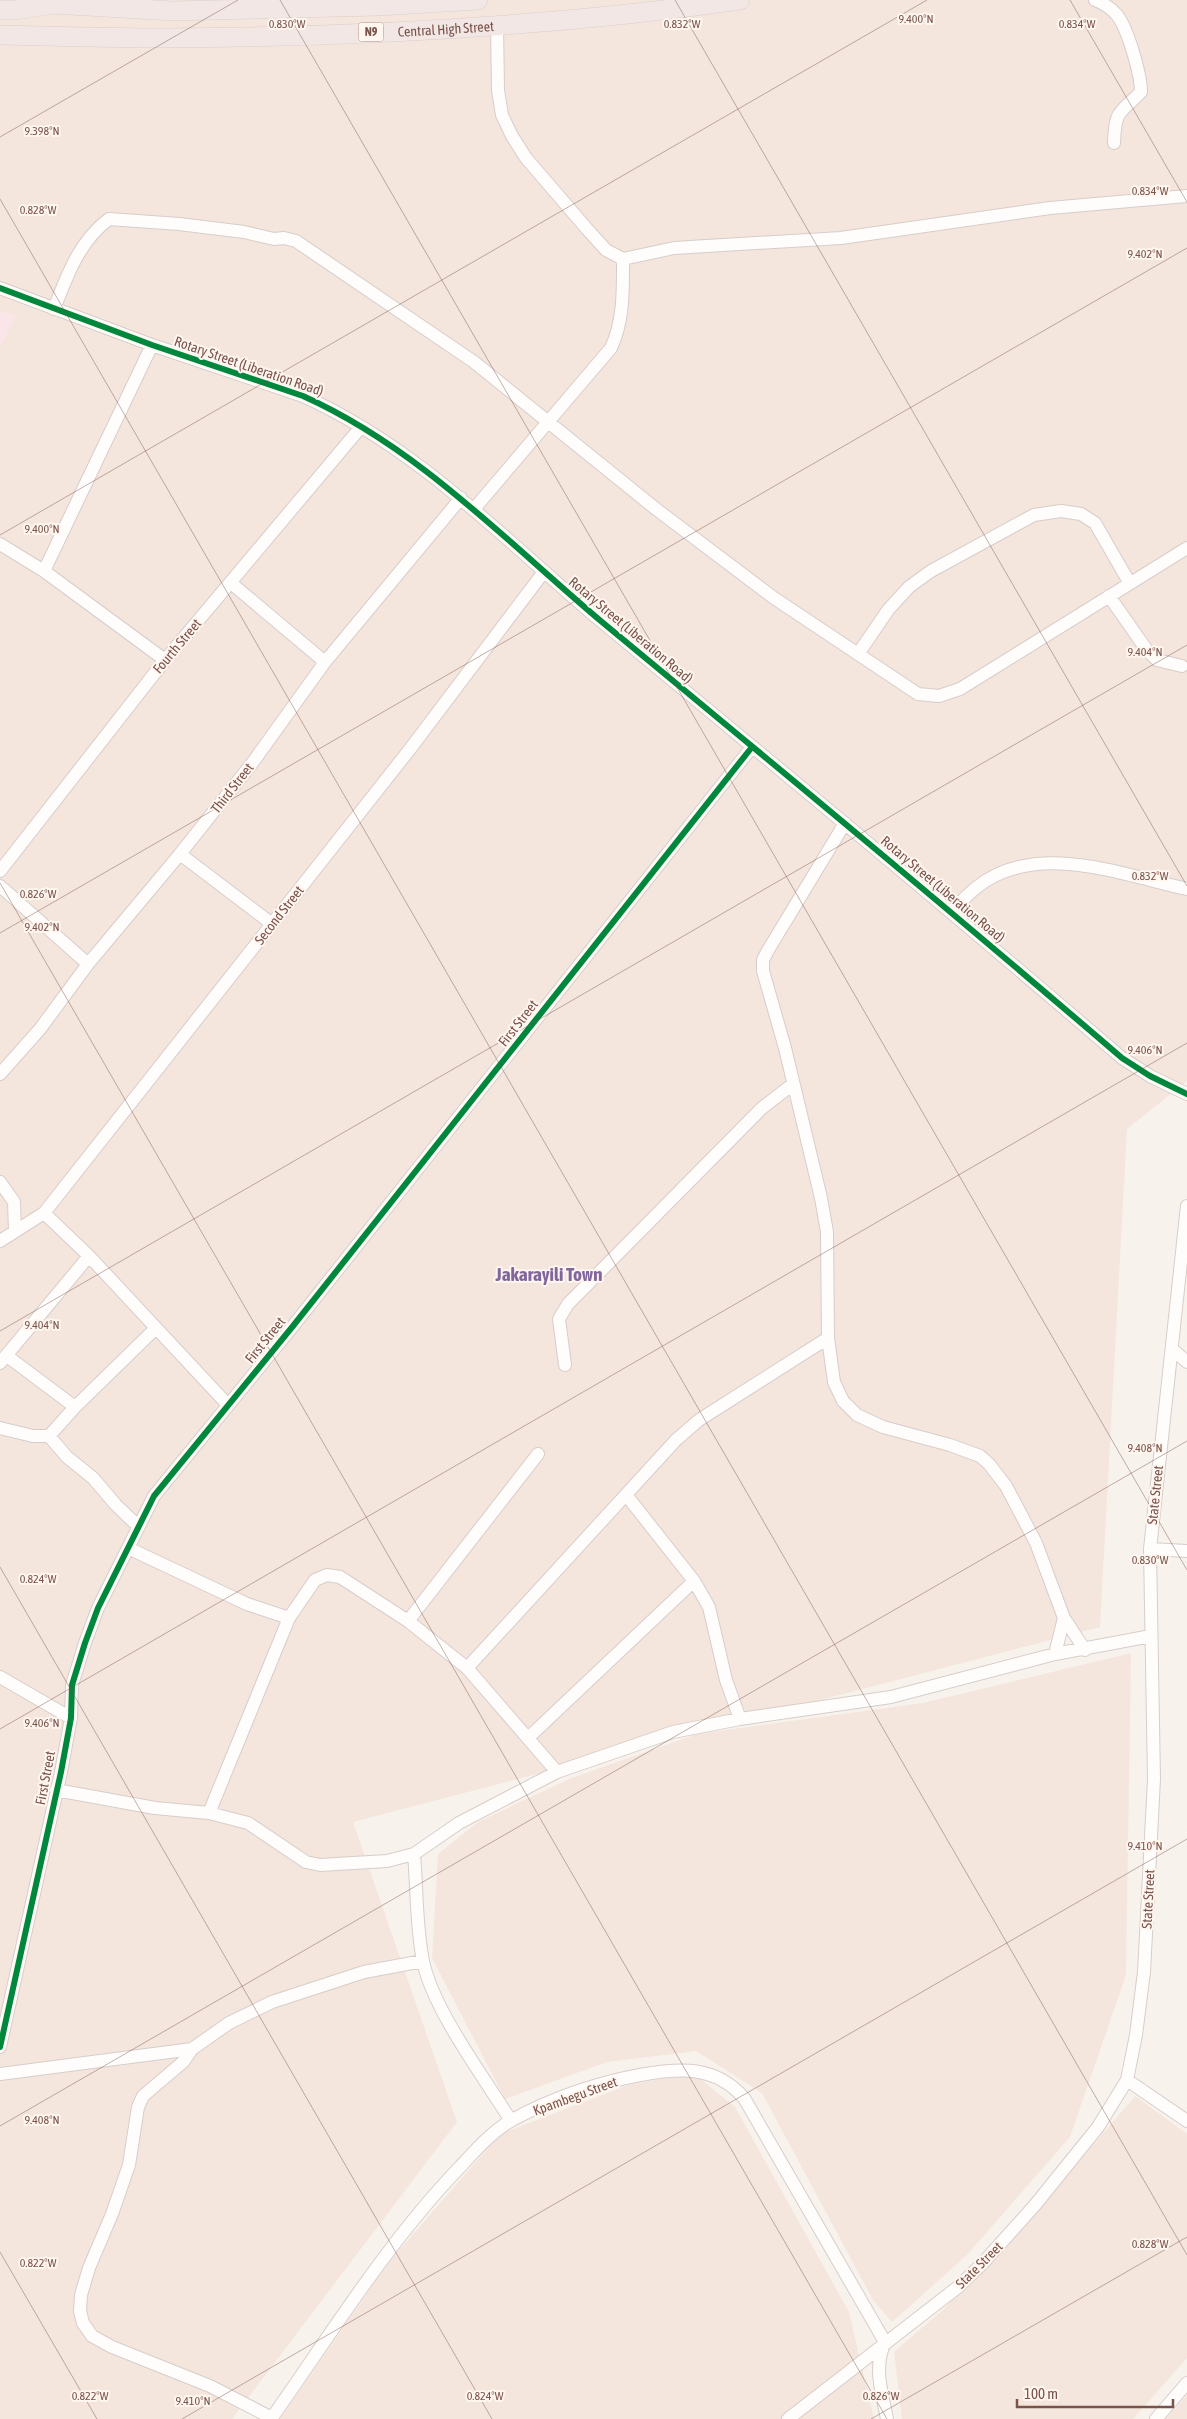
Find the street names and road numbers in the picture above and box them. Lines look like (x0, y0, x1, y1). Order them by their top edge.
street label: Central High Street (397, 18, 494, 40)
road number: N9 (358, 22, 384, 42)
street label: Rotary Street (Liberation Road) (172, 333, 326, 399)
street label: Rotary Street (Liberation Road) (566, 574, 696, 686)
street label: Fourth Street (150, 616, 204, 676)
street label: Third Street (207, 760, 257, 816)
street label: Rotary Street (Liberation Road) (878, 833, 1008, 945)
street label: Second Street (251, 882, 307, 948)
street label: First Street (495, 997, 541, 1049)
street label: First Street (242, 1314, 288, 1366)
street label: State Street (1144, 1465, 1166, 1525)
street label: First Street (32, 1750, 58, 1806)
street label: State Street (1138, 1869, 1158, 1929)
street label: Kpambegu Street (531, 2073, 619, 2119)
street label: State Street (952, 2238, 1006, 2292)

